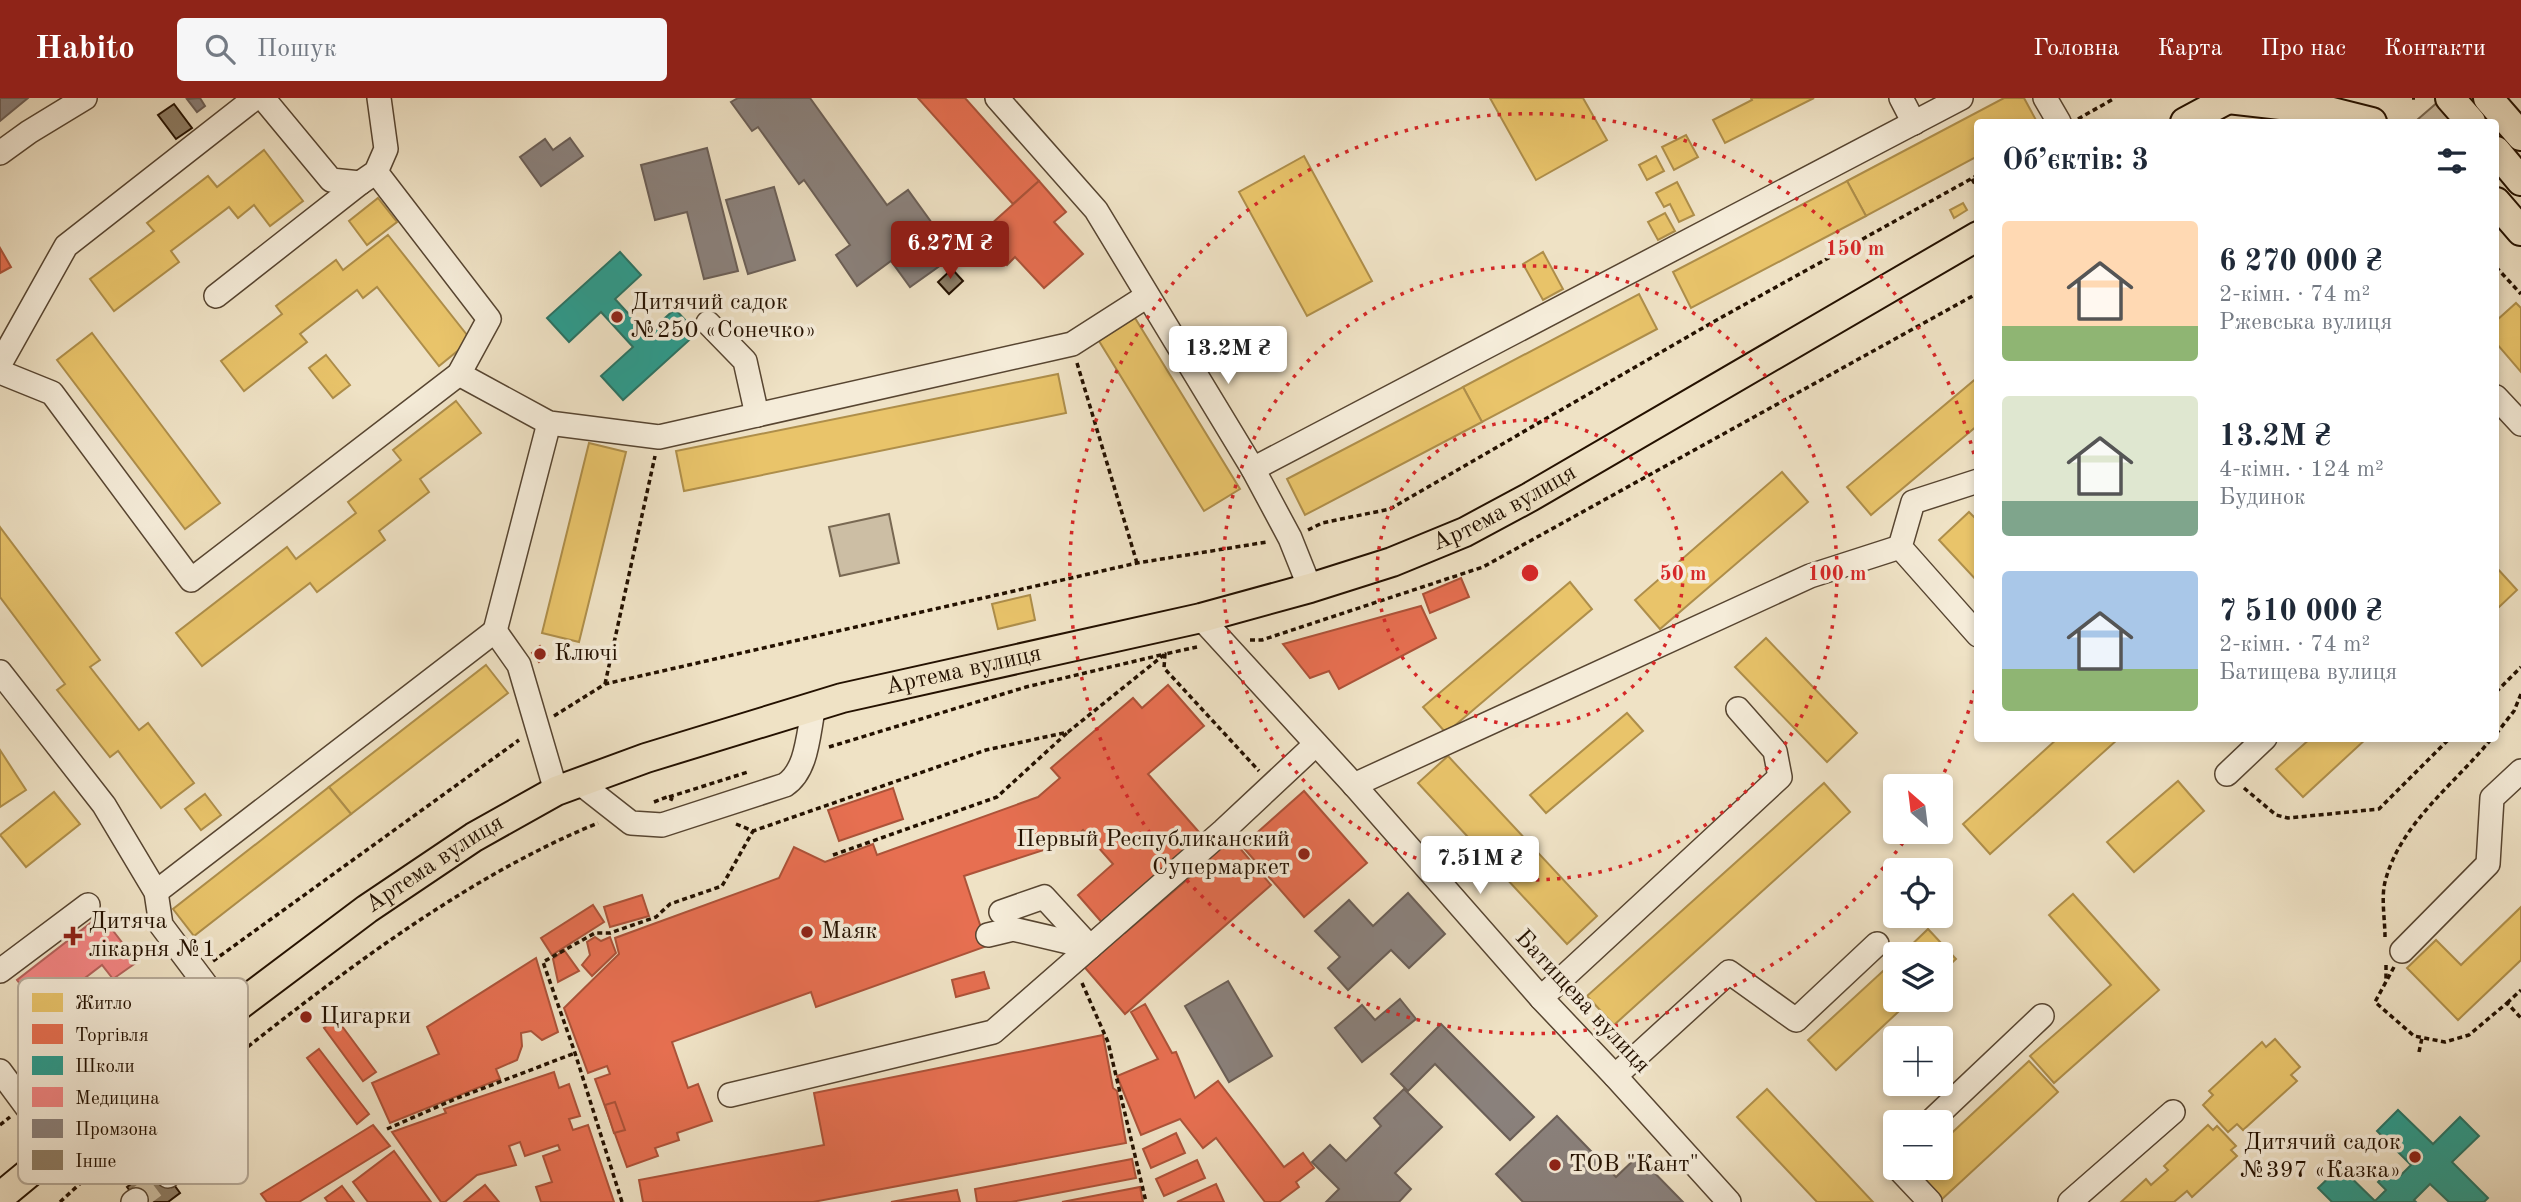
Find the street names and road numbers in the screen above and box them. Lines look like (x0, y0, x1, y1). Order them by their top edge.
street label: Артема вулиця (1429, 461, 1581, 556)
street label: Артема вулиця (883, 642, 1044, 700)
street label: Артема вулиця (362, 811, 508, 918)
street label: Батищева вулиця (1510, 926, 1654, 1078)

